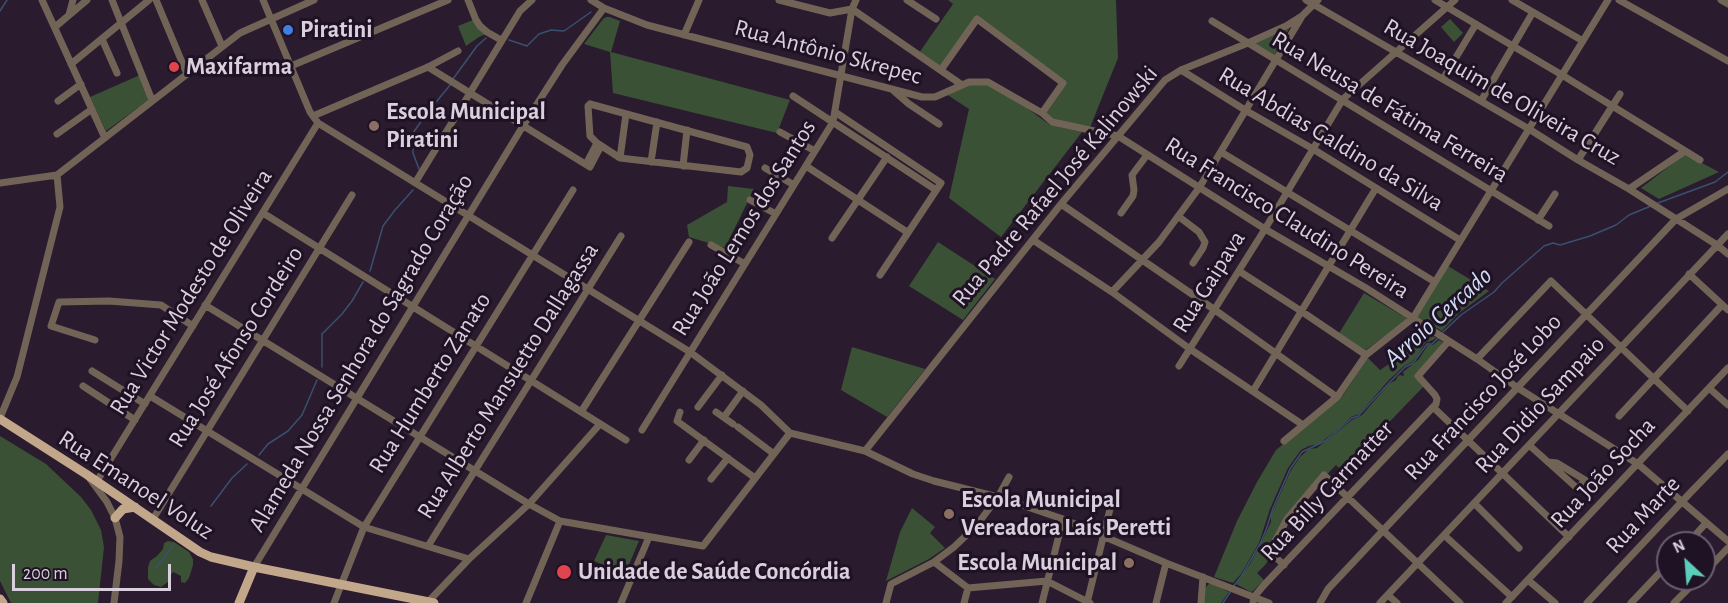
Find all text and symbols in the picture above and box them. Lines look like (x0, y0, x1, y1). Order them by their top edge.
street label: Rua Joaquim de Oliveira Cruz (1378, 12, 1626, 172)
street label: Rua Antônio Skrepec (731, 13, 925, 91)
place label: Piratini (300, 16, 373, 44)
marker: Piratini (281, 23, 295, 37)
street label: Rua Neusa de Fátima Ferreira (1267, 25, 1513, 189)
place label: Maxifarma (186, 53, 292, 81)
marker: Maxifarma (167, 60, 181, 74)
street label: Rua Padre Rafael José Kalinowski (946, 60, 1164, 312)
street label: Rua Abdias Galdino da Silva (1213, 60, 1449, 218)
place label: Escola Municipal Piratini (386, 98, 546, 154)
street label: Rua João Lemos dos Santos (666, 115, 822, 341)
marker: Escola Municipal Piratini (367, 119, 381, 133)
street label: Rua Francisco Claudino Pereira (1159, 131, 1415, 305)
street label: Rua Victor Modesto de Oliveira (103, 164, 279, 420)
street label: Alameda Nossa Senhora do Sagrado Coração (242, 169, 480, 537)
street label: Rua Gaipava (1166, 226, 1252, 338)
street label: Rua Alberto Mansuetto Dallagassa (411, 238, 605, 524)
street label: Rua José Afonso Cordeiro (162, 241, 310, 453)
water label: Arroio Cercado (1377, 260, 1499, 374)
street label: Rua Humberto Zanato (363, 287, 497, 479)
street label: Rua Francisco José Lobo (1398, 308, 1568, 486)
street label: Rua Didio Sampaio (1469, 330, 1611, 480)
street label: Rua João Socha (1544, 412, 1662, 534)
street label: Rua Billy Garmatter (1255, 415, 1399, 567)
street label: Rua Emanoel Voluz (53, 424, 219, 546)
street label: Rua Marte (1600, 470, 1686, 560)
place label: Escola Municipal Vereadora Laís Peretti (961, 486, 1171, 542)
marker: Escola Municipal Vereadora Laís Peretti (942, 507, 956, 521)
north arrow (1656, 531, 1716, 591)
text: N (1670, 537, 1687, 556)
place label: Escola Municipal (957, 549, 1117, 577)
scale bar (15, 552, 174, 590)
marker: Escola Municipal (1122, 556, 1136, 570)
place label: Unidade de Saúde Concórdia (578, 558, 851, 586)
marker: Unidade de Saúde Concórdia (555, 563, 573, 581)
text: 200 m (23, 565, 68, 583)

